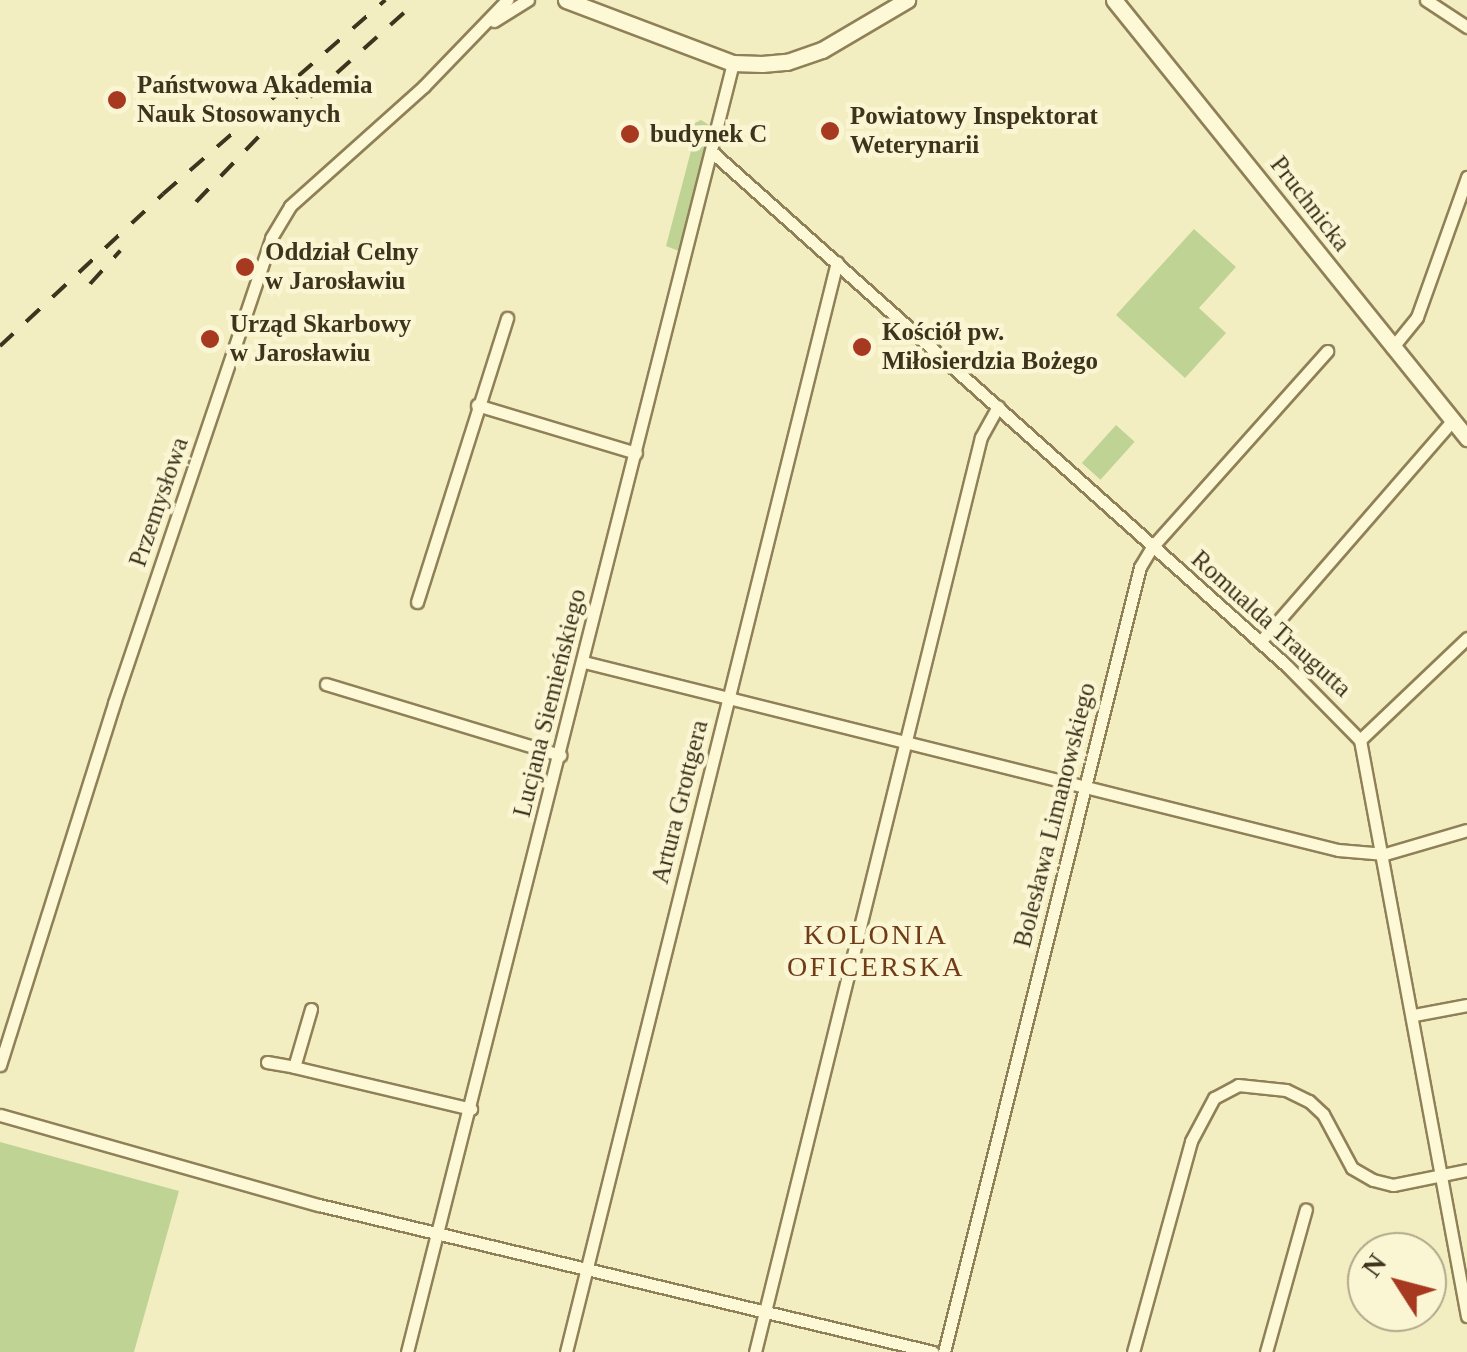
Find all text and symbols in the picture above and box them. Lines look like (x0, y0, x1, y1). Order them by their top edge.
place label: Państwowa Akademia Nauk Stosowanych (137, 71, 374, 130)
marker: Państwowa Akademia Nauk Stosowanych (106, 89, 128, 111)
place label: Powiatowy Inspektorat Weterynarii (850, 102, 1098, 161)
place label: budynek C (650, 119, 767, 149)
marker: Powiatowy Inspektorat Weterynarii (819, 120, 841, 142)
marker: budynek C (619, 123, 641, 145)
street label: Pruchnicka (1264, 150, 1356, 258)
place label: Oddział Celny w Jarosławiu (265, 238, 418, 297)
marker: Oddział Celny w Jarosławiu (234, 256, 256, 278)
place label: Urząd Skarbowy w Jarosławiu (230, 310, 411, 369)
place label: Kościół pw. Miłosierdzia Bożego (882, 318, 1098, 377)
marker: Urząd Skarbowy w Jarosławiu (199, 328, 221, 350)
marker: Kościół pw. Miłosierdzia Bożego (851, 336, 873, 358)
street label: Przemysłowa (123, 433, 195, 571)
street label: Romualda Traugutta (1185, 544, 1357, 704)
street label: Lucjana Siemieńskiego (507, 586, 593, 820)
street label: Bolesława Limanowskiego (1008, 680, 1102, 950)
street label: Artura Grottgera (645, 717, 715, 887)
district label: KOLONIA OFICERSKA (787, 918, 965, 984)
north arrow (1347, 1232, 1447, 1332)
text: N (1355, 1248, 1392, 1283)

